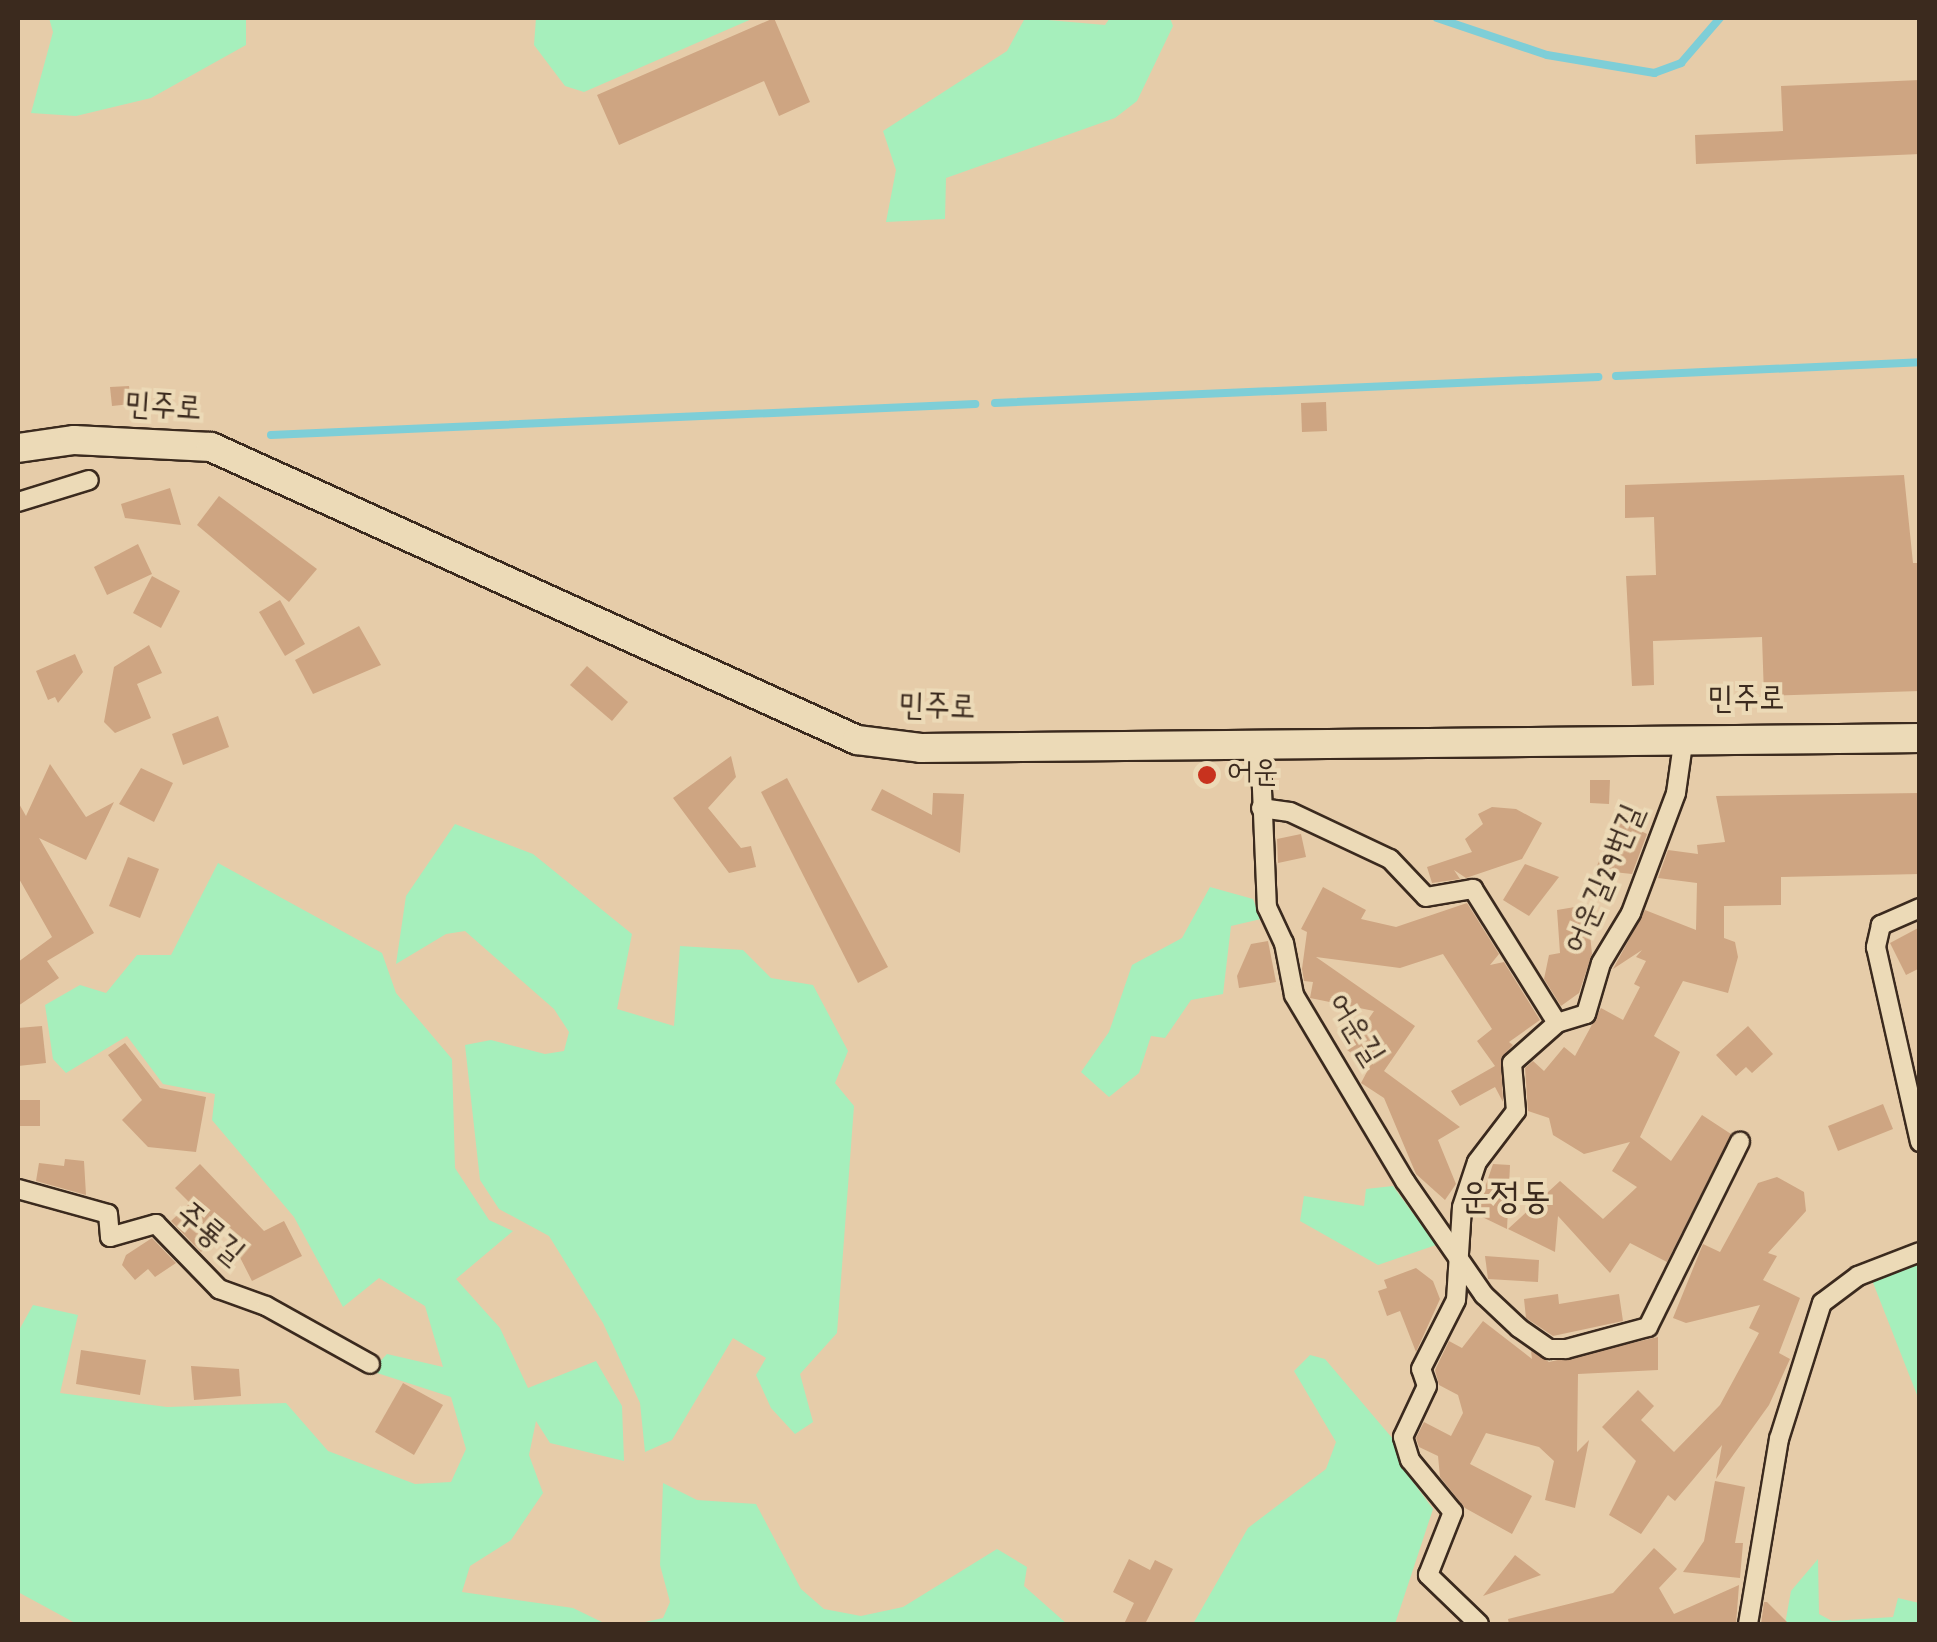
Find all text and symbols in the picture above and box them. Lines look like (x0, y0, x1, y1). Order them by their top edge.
street label: 민주로 (123, 388, 203, 432)
street label: 민주로 (1707, 683, 1785, 721)
street label: 민주로 (898, 689, 976, 731)
place label: 어운 (1227, 756, 1278, 794)
marker: 어운 (1196, 764, 1218, 786)
street label: 어운길29번길 (1559, 800, 1655, 960)
street label: 어운길 (1316, 988, 1390, 1074)
district label: 운정동 (1459, 1178, 1551, 1224)
street label: 주룡길 (166, 1196, 250, 1276)

